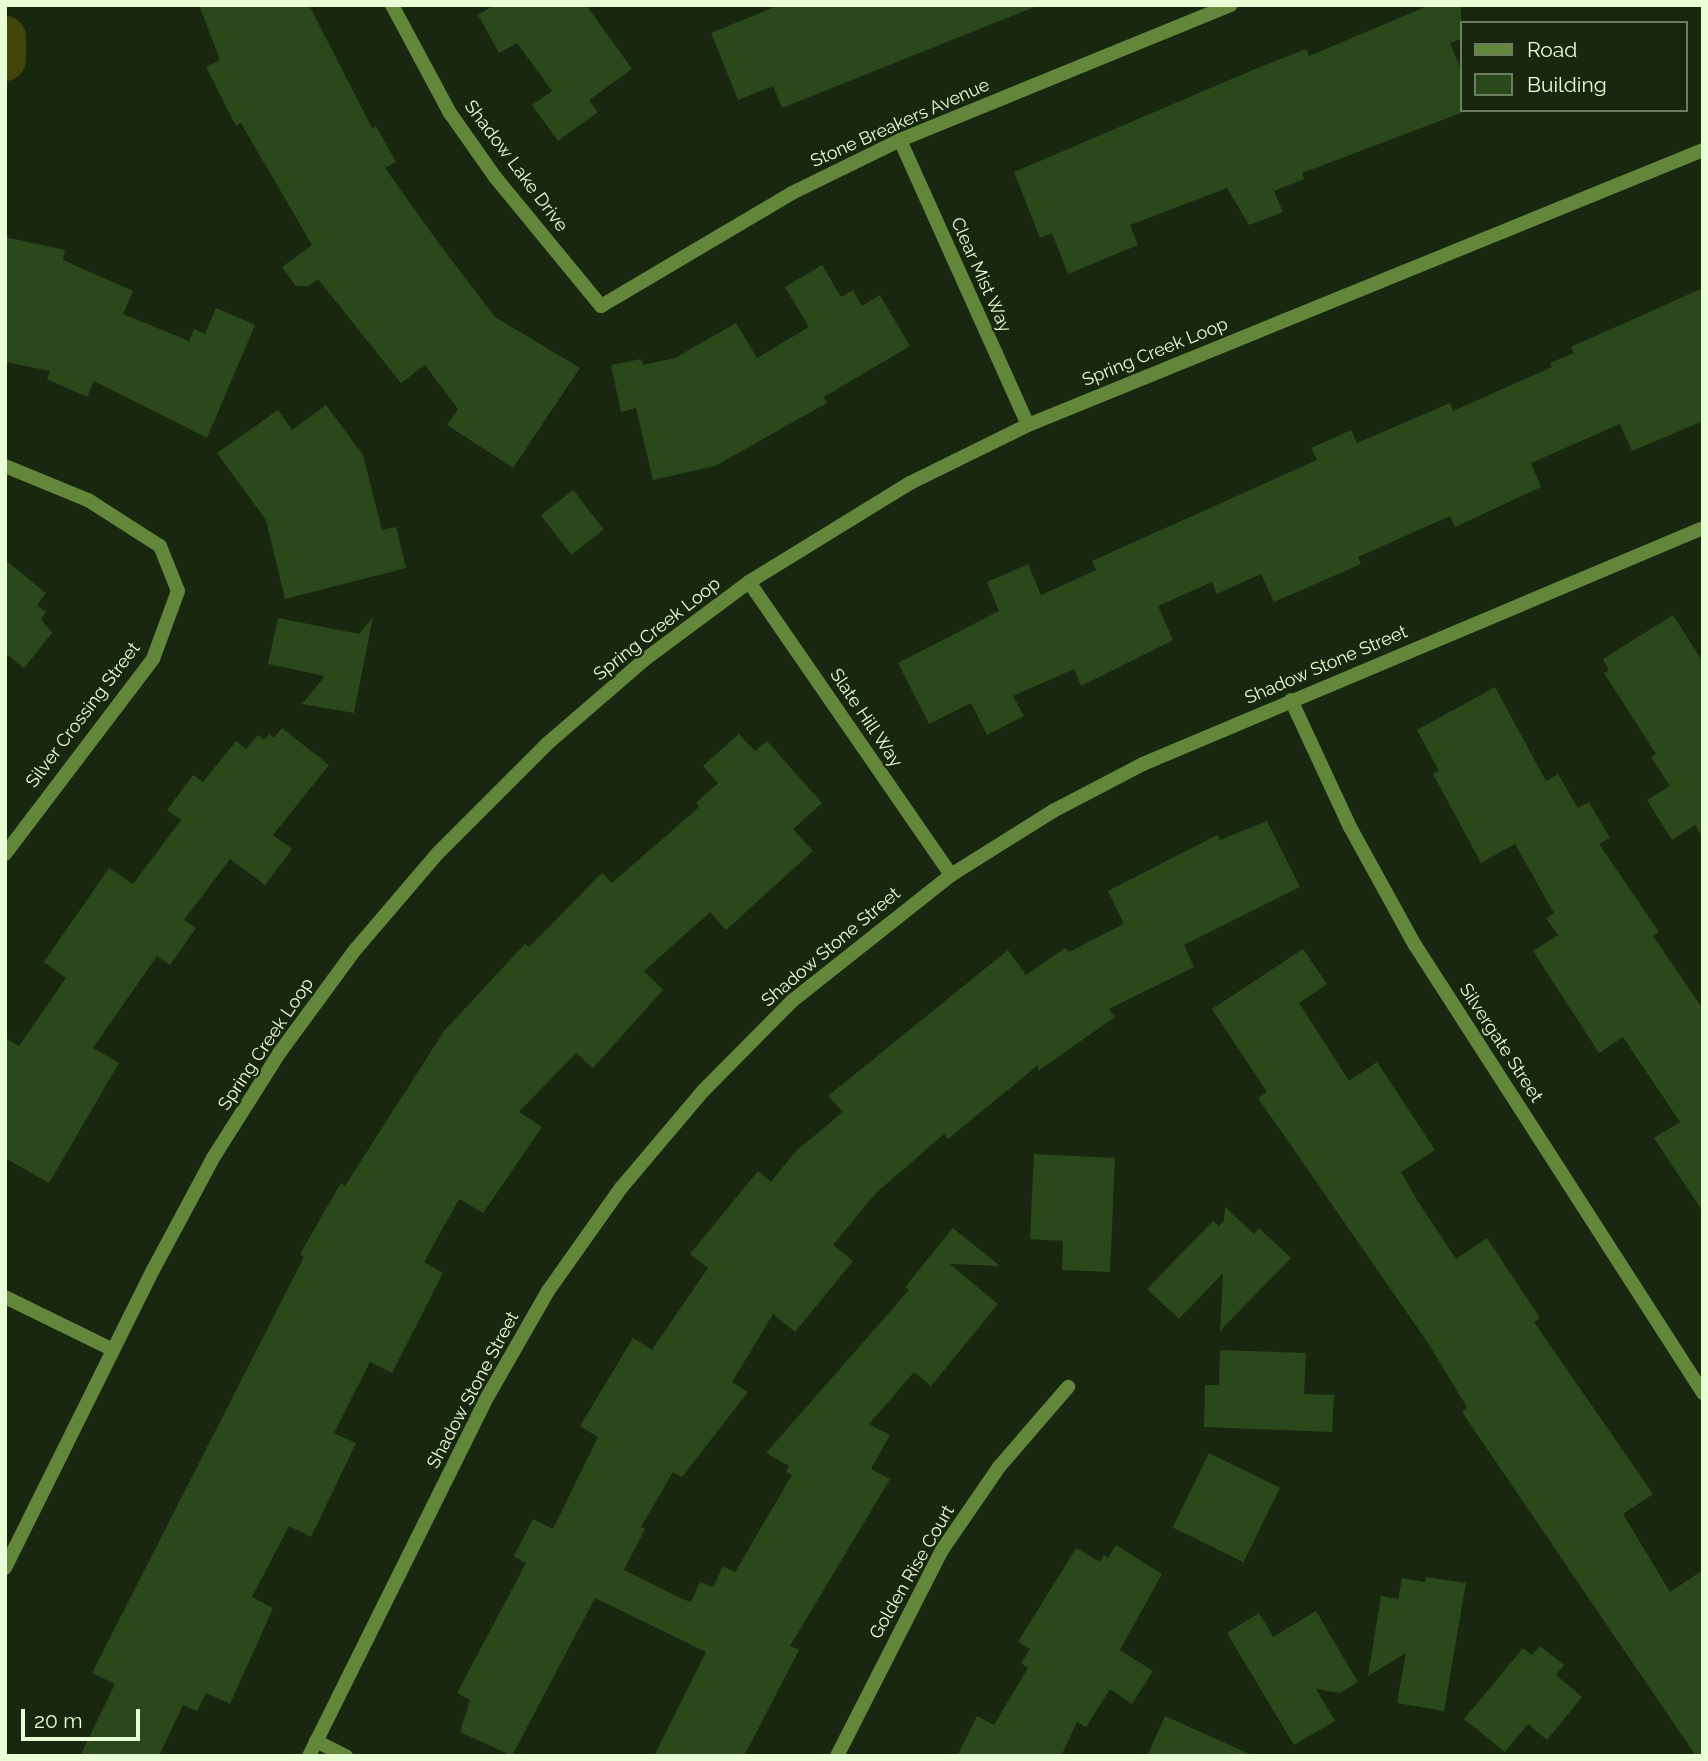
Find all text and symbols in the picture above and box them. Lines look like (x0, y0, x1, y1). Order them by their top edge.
legend (1460, 21, 1687, 112)
text: Road (1527, 37, 1577, 62)
text: Building (1527, 72, 1607, 97)
street label: Stone Breakers Avenue (807, 74, 993, 172)
street label: Shadow Lake Drive (459, 96, 573, 236)
street label: Clear Mist Way (946, 214, 1016, 336)
street label: Spring Creek Loop (1079, 313, 1231, 391)
street label: Spring Creek Loop (589, 573, 725, 685)
street label: Shadow Stone Street (1241, 621, 1411, 709)
street label: Silver Crossing Street (21, 638, 145, 792)
street label: Slate Hill Way (825, 664, 907, 772)
street label: Shadow Stone Street (757, 883, 905, 1011)
street label: Spring Creek Loop (214, 974, 318, 1114)
street label: Silvergate Street (1455, 980, 1547, 1106)
street label: Shadow Stone Street (422, 1308, 524, 1472)
street label: Golden Rise Court (865, 1501, 959, 1643)
scale bar (24, 1694, 144, 1738)
text: 20 m (34, 1708, 82, 1733)

